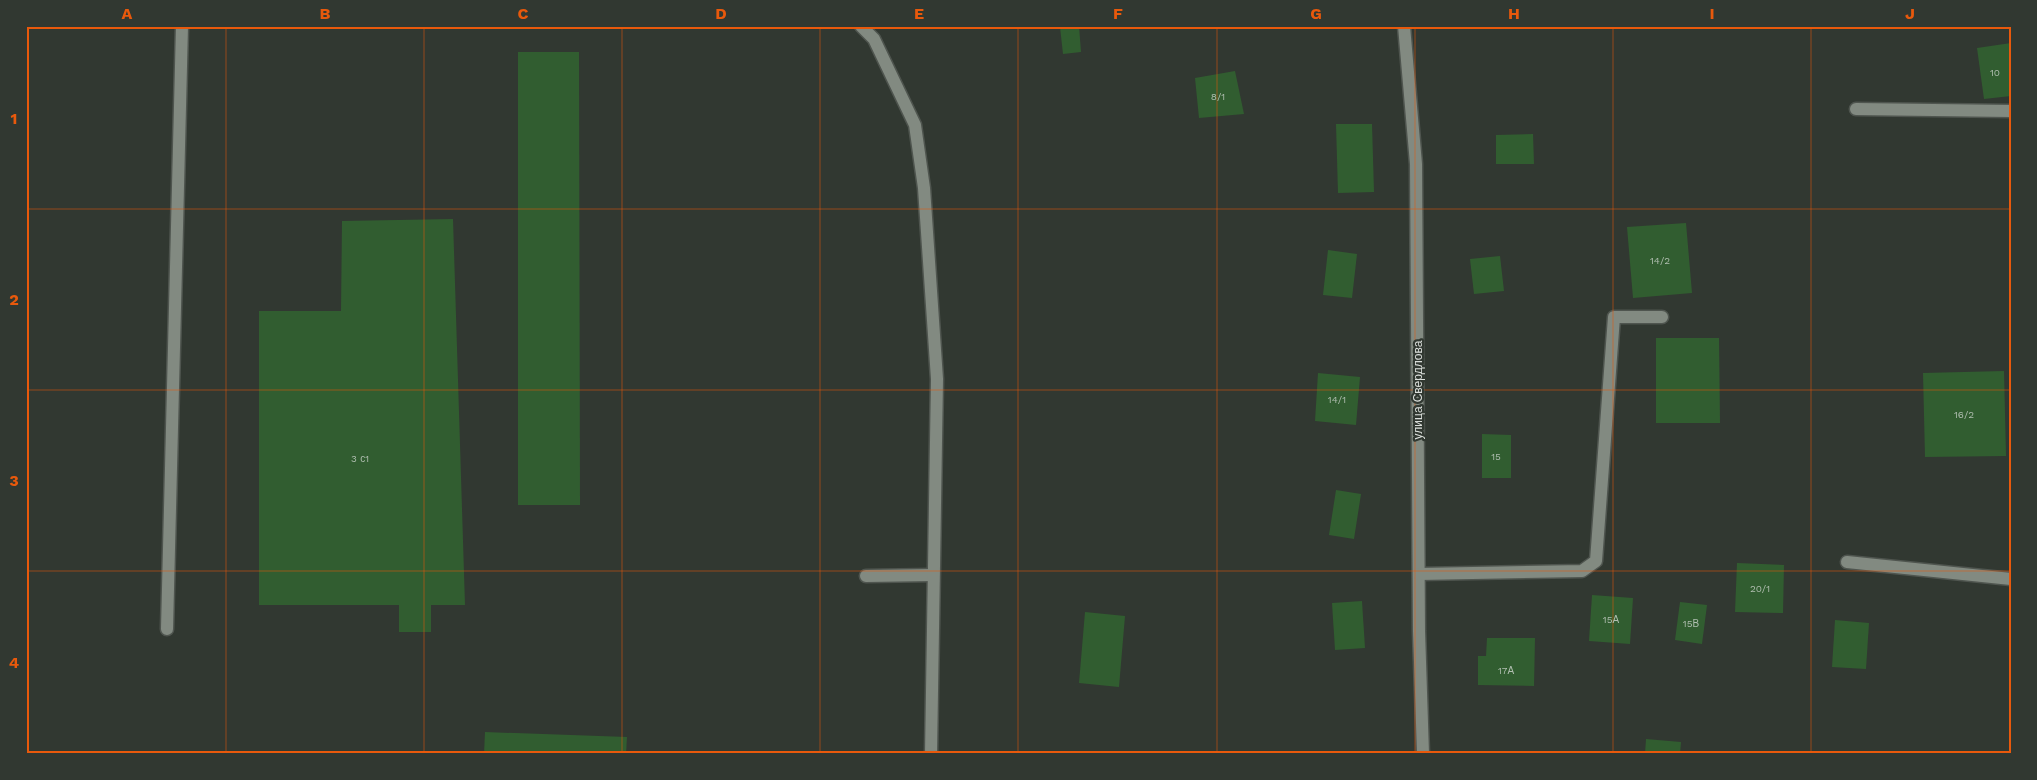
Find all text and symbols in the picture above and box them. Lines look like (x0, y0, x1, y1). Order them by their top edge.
text: A (122, 4, 133, 23)
text: B (320, 4, 331, 23)
text: C (518, 4, 529, 23)
text: D (715, 4, 727, 23)
text: E (914, 4, 924, 23)
text: F (1113, 4, 1123, 23)
text: G (1310, 4, 1322, 23)
text: H (1508, 4, 1520, 23)
text: I (1709, 4, 1715, 23)
text: J (1905, 4, 1915, 23)
house number: 10 (1990, 67, 2000, 78)
house number: 8/1 (1211, 91, 1225, 102)
text: 1 (11, 109, 17, 128)
house number: 14/2 (1650, 255, 1670, 266)
text: 2 (9, 290, 19, 309)
street label: улица Свердлова (1411, 340, 1425, 439)
house number: 14/1 (1328, 394, 1346, 405)
house number: 16/2 (1954, 409, 1974, 420)
house number: 15 (1491, 451, 1501, 462)
house number: 3 с1 (351, 453, 369, 464)
text: 3 (9, 471, 19, 490)
house number: 20/1 (1750, 583, 1770, 594)
house number: 15А (1603, 614, 1620, 625)
house number: 15В (1683, 618, 1700, 629)
text: 4 (9, 653, 19, 672)
house number: 17А (1498, 665, 1514, 676)

